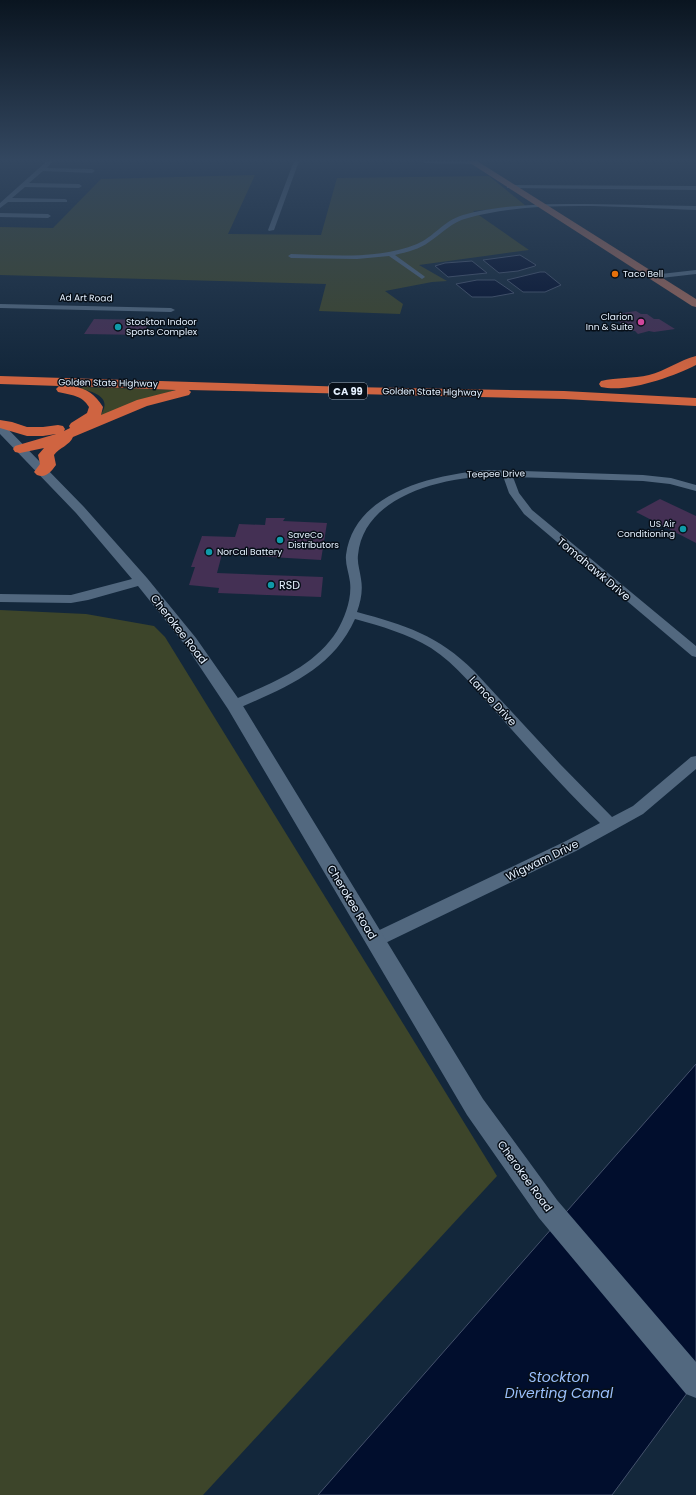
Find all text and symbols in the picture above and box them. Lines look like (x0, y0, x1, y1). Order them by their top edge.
place label: Taco Bell (623, 268, 663, 280)
marker: Taco Bell (610, 269, 620, 279)
street label: Ad Art Road (59, 292, 113, 304)
place label: Clarion Inn & Suite (586, 311, 633, 333)
place label: Stockton Indoor Sports Complex (126, 316, 198, 338)
marker: Clarion Inn & Suite (636, 317, 646, 327)
marker: Stockton Indoor Sports Complex (113, 322, 123, 332)
street label: Golden State Highway (58, 376, 158, 390)
road number: CA 99 (329, 383, 367, 399)
street label: Golden State Highway (382, 385, 482, 399)
street label: Teepee Drive (467, 467, 526, 481)
place label: US Air Conditioning (617, 518, 676, 540)
marker: US Air Conditioning (678, 524, 688, 534)
place label: SaveCo Distributors (288, 529, 339, 551)
street label: Tomahawk Drive (554, 533, 634, 605)
marker: SaveCo Distributors (275, 535, 285, 545)
place label: NorCal Battery (217, 546, 282, 558)
marker: NorCal Battery (204, 547, 214, 557)
place label: RSD (279, 577, 300, 593)
marker: RSD (266, 580, 276, 590)
street label: Cherokee Road (147, 591, 211, 667)
street label: Lance Drive (466, 672, 521, 730)
street label: Wigwam Drive (503, 835, 581, 885)
street label: Cherokee Road (323, 862, 381, 942)
street label: Cherokee Road (494, 1137, 556, 1215)
water label: Stockton Diverting Canal (505, 1367, 614, 1403)

